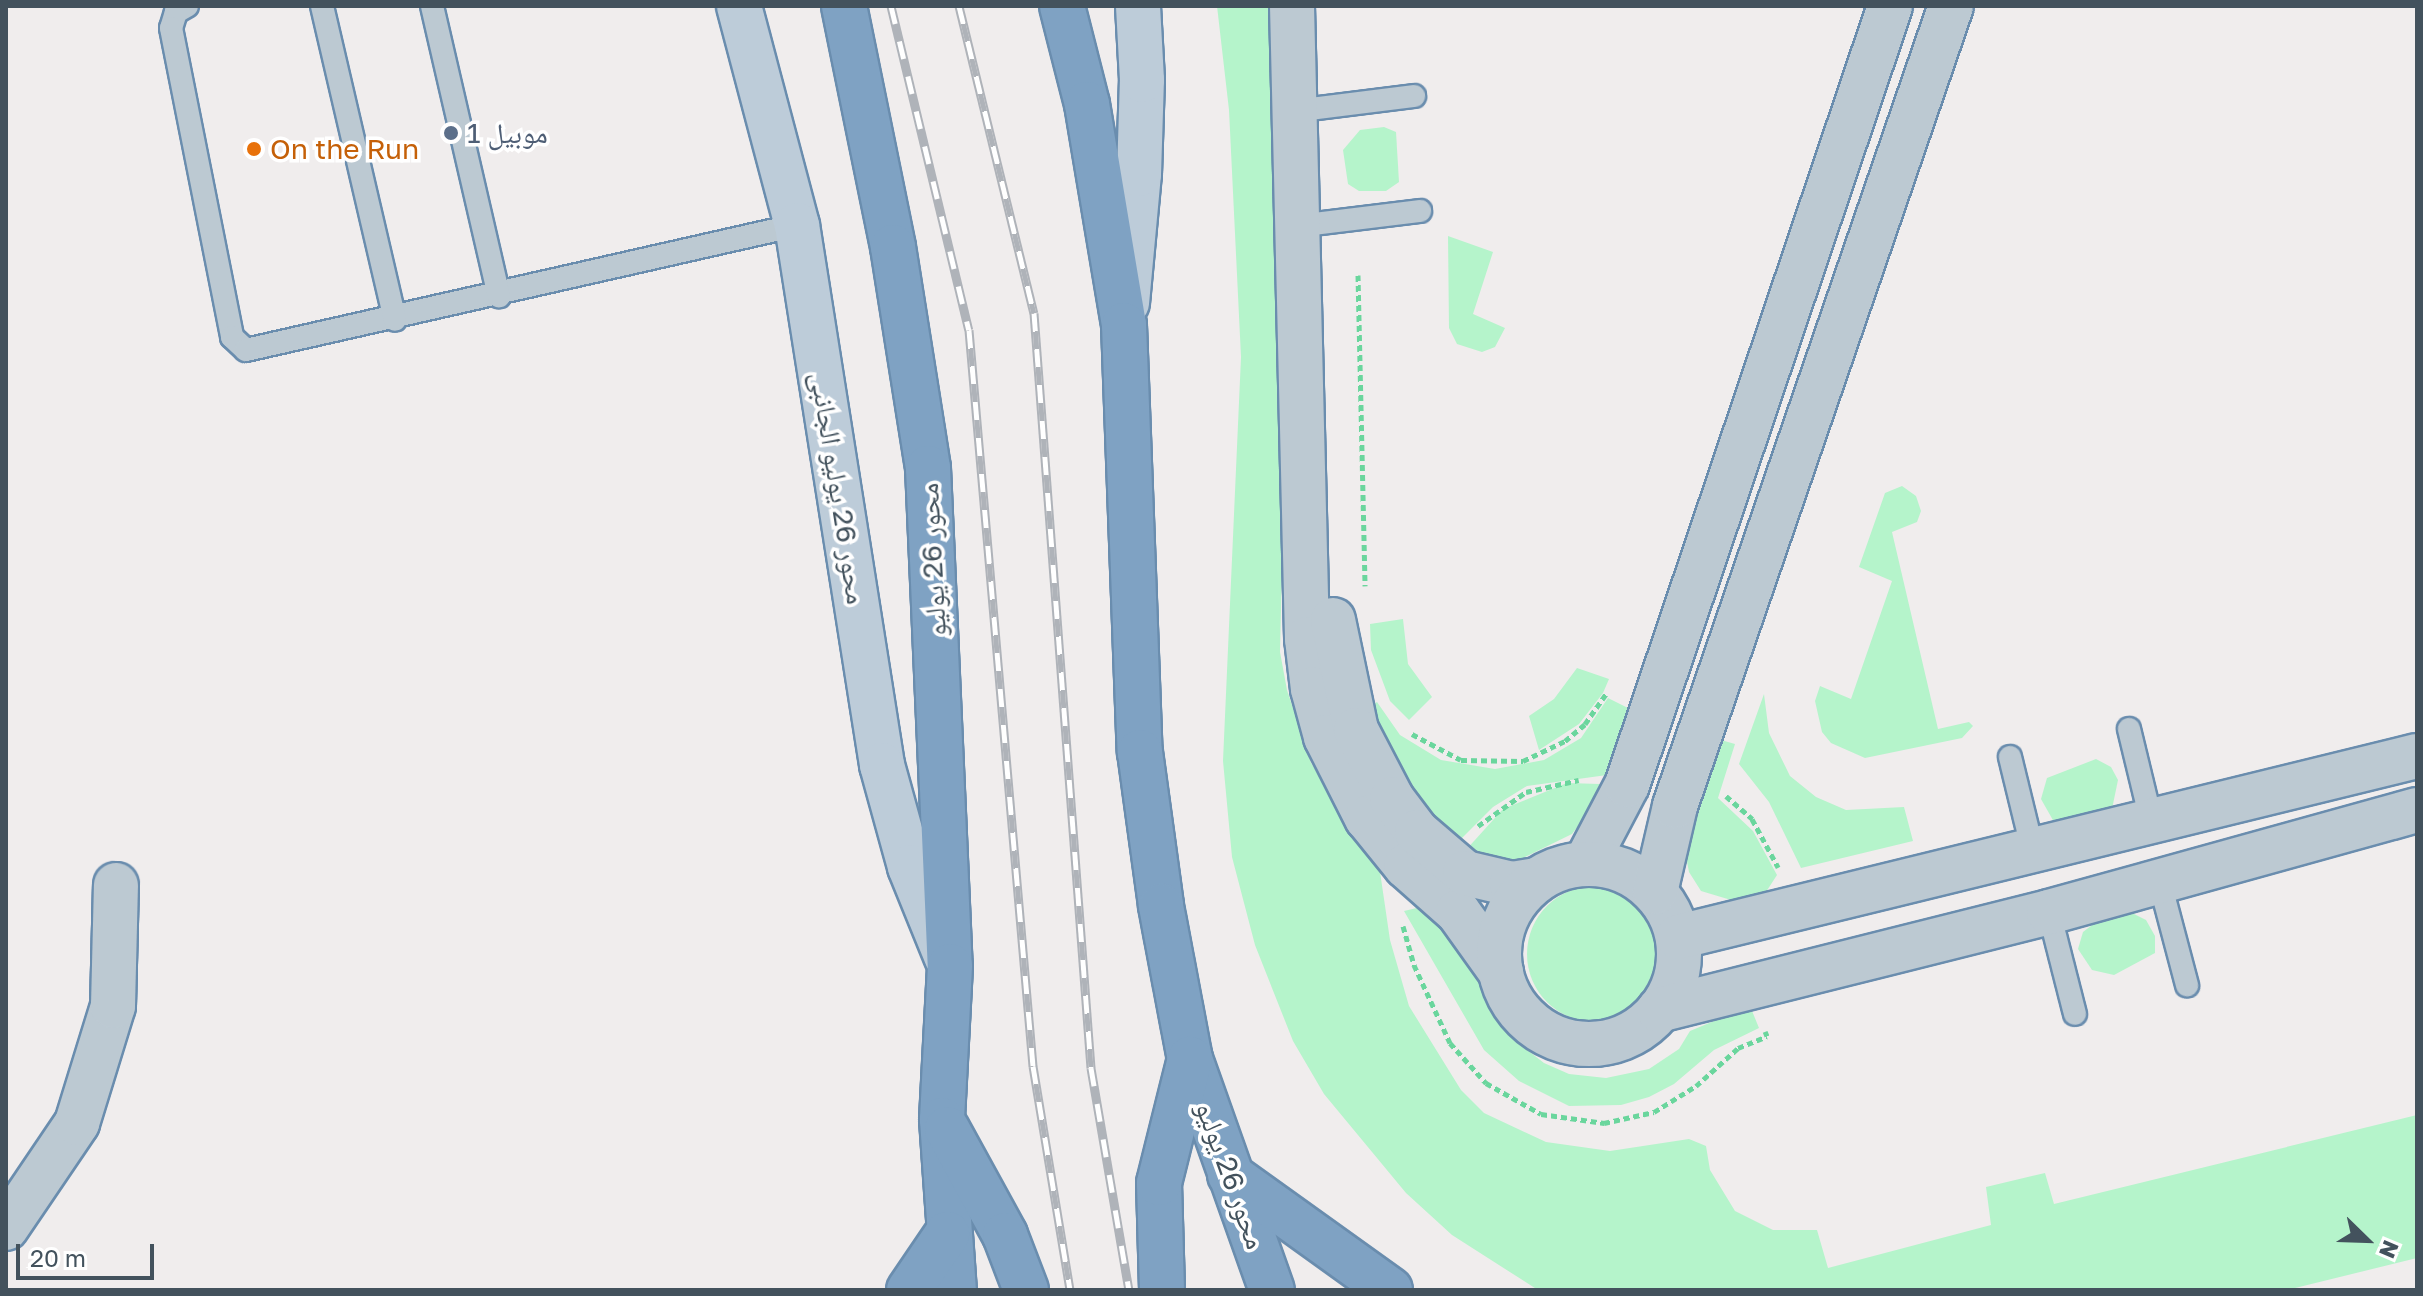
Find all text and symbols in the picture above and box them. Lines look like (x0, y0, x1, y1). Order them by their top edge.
place label: موبيل 1 (467, 116, 548, 150)
marker: موبيل 1 (442, 124, 460, 142)
place label: On the Run (270, 132, 419, 166)
marker: On the Run (245, 140, 263, 158)
street label: محور 26 يوليو الجانبى (804, 369, 874, 607)
street label: محور 26 يوليو (911, 482, 953, 638)
street label: محور 26 يوليو (1189, 1097, 1273, 1253)
north arrow (2327, 1200, 2407, 1280)
scale bar (20, 1228, 158, 1278)
text: N (2374, 1237, 2405, 1263)
text: 20 m (30, 1243, 86, 1272)

